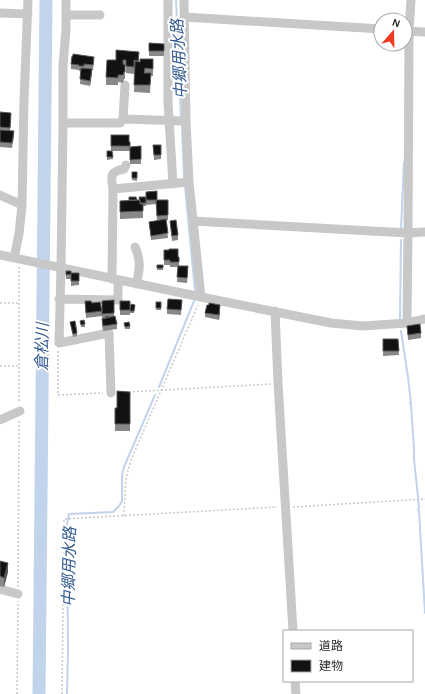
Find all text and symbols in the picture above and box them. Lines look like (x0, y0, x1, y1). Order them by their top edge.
north arrow (373, 12, 413, 52)
text: N (390, 16, 402, 31)
water label: 中郷用水路 (167, 17, 191, 99)
water label: 倉松川 (32, 321, 52, 371)
water label: 中郷用水路 (59, 525, 79, 607)
legend (283, 630, 413, 682)
text: 道路 (319, 639, 343, 653)
text: 建物 (319, 659, 343, 673)

